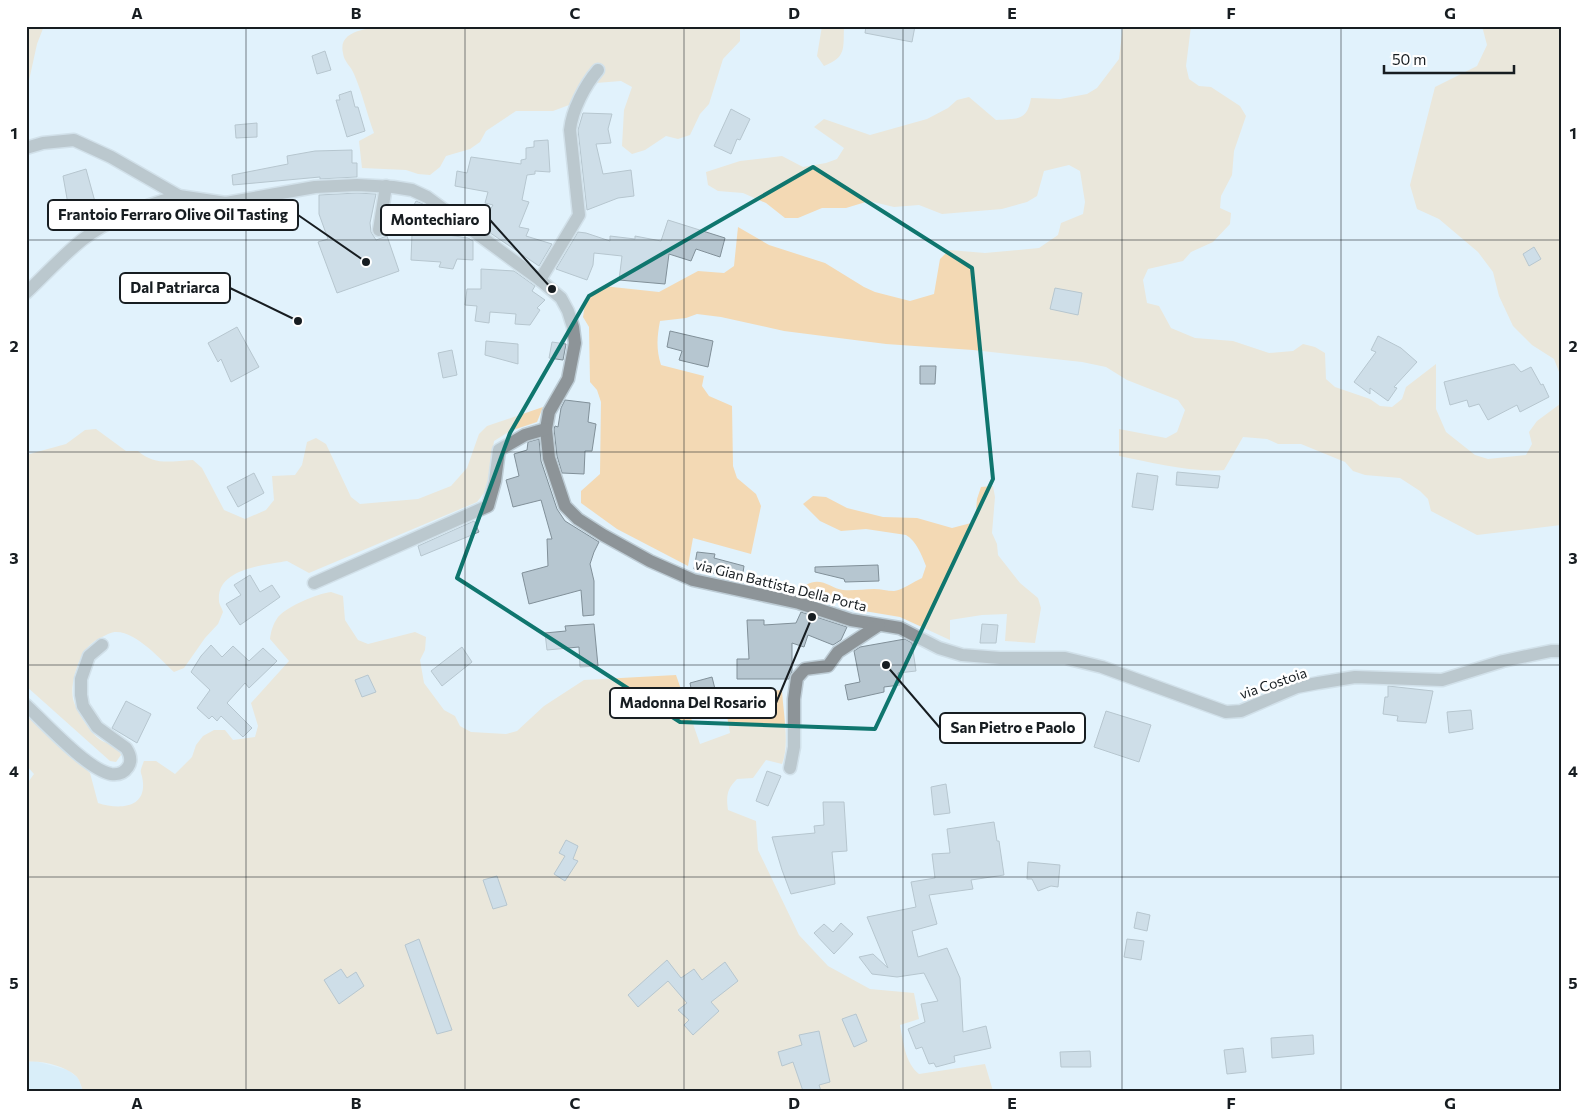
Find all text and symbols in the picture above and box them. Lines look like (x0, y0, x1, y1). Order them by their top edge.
text: A (131, 3, 143, 22)
text: B (351, 3, 362, 22)
text: C (570, 3, 581, 22)
text: D (788, 3, 800, 22)
text: E (1007, 3, 1017, 22)
text: F (1226, 3, 1236, 22)
text: G (1444, 3, 1456, 22)
scale bar (1384, 42, 1514, 74)
text: 50 m (1392, 50, 1426, 68)
text: 1 (10, 123, 18, 142)
text: 1 (1569, 123, 1577, 142)
callout: Frantoio Ferraro Olive Oil Tasting (48, 200, 298, 230)
text: Frantoio Ferraro Olive Oil Tasting (58, 205, 288, 223)
callout: Montechiaro (381, 205, 490, 235)
text: Montechiaro (390, 210, 480, 228)
callout: Dal Patriarca (120, 273, 230, 303)
text: Dal Patriarca (130, 278, 220, 296)
text: 2 (9, 336, 19, 355)
text: 2 (1568, 336, 1578, 355)
text: 3 (9, 548, 19, 567)
text: 3 (1568, 548, 1578, 567)
street label: via Gian Battista Della Porta (693, 555, 869, 615)
street label: via Costoia (1237, 664, 1309, 702)
callout: Madonna Del Rosario (610, 688, 776, 718)
text: Madonna Del Rosario (620, 693, 766, 711)
callout: San Pietro e Paolo (940, 713, 1085, 743)
text: San Pietro e Paolo (951, 718, 1075, 736)
text: 4 (9, 761, 19, 780)
text: 4 (1568, 761, 1578, 780)
text: 5 (9, 973, 19, 992)
text: 5 (1568, 973, 1578, 992)
text: A (131, 1093, 143, 1112)
text: B (351, 1093, 362, 1112)
text: C (570, 1093, 581, 1112)
text: D (788, 1093, 800, 1112)
text: E (1007, 1093, 1017, 1112)
text: F (1226, 1093, 1236, 1112)
text: G (1444, 1093, 1456, 1112)

